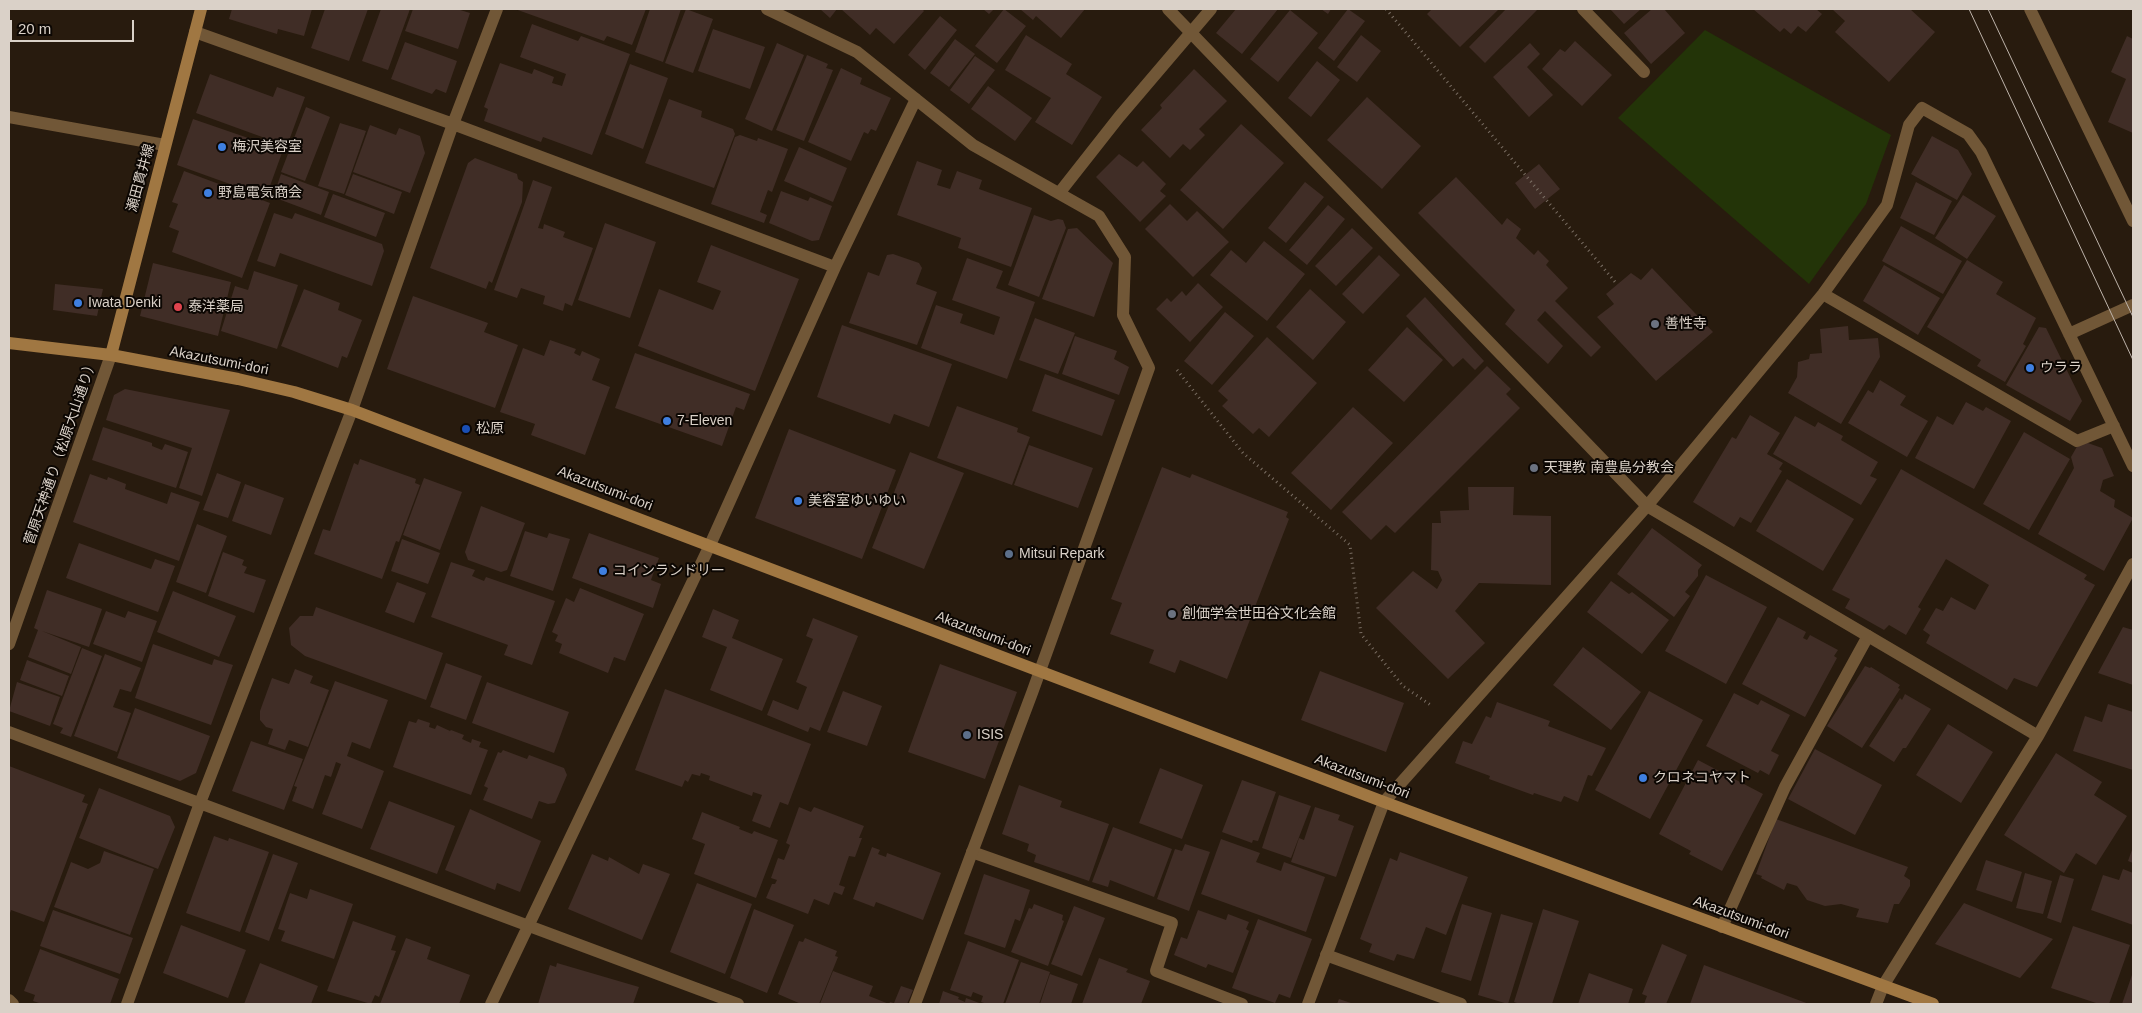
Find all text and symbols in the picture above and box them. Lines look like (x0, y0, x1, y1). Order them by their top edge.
scale bar (12, 10, 136, 42)
text: 20 m (18, 20, 51, 37)
place label: 梅沢美容室 (232, 139, 302, 155)
marker: 梅沢美容室 (216, 141, 228, 153)
street label: 瀬田貫井線 (124, 142, 158, 214)
place label: 野島電気商会 (218, 185, 302, 201)
marker: 野島電気商会 (202, 187, 214, 199)
place label: Iwata Denki (88, 295, 161, 311)
marker: Iwata Denki (72, 297, 84, 309)
place label: 泰洋薬局 (188, 299, 244, 315)
marker: 泰洋薬局 (172, 301, 184, 313)
place label: 善性寺 (1665, 316, 1707, 332)
marker: 善性寺 (1649, 318, 1661, 330)
street label: Akazutsumi-dori (168, 343, 270, 379)
street label: 菅原天神通り（松原大山通り） (21, 357, 101, 547)
place label: ウララ (2040, 360, 2082, 376)
marker: ウララ (2024, 362, 2036, 374)
place label: 7-Eleven (677, 413, 732, 429)
marker: 7-Eleven (661, 415, 673, 427)
place label: 松原 (476, 421, 504, 437)
marker: 松原 (460, 423, 472, 435)
place label: 天理教 南豊島分教会 (1544, 460, 1674, 476)
marker: 天理教 南豊島分教会 (1528, 462, 1540, 474)
street label: Akazutsumi-dori (555, 463, 655, 515)
place label: 美容室ゆいゆい (808, 493, 906, 509)
marker: 美容室ゆいゆい (792, 495, 804, 507)
place label: Mitsui Repark (1019, 546, 1105, 562)
marker: Mitsui Repark (1003, 548, 1015, 560)
place label: コインランドリー (613, 563, 725, 579)
marker: コインランドリー (597, 565, 609, 577)
place label: 創価学会世田谷文化会館 (1182, 606, 1336, 622)
street label: Akazutsumi-dori (933, 608, 1033, 660)
marker: 創価学会世田谷文化会館 (1166, 608, 1178, 620)
place label: ISIS (977, 727, 1003, 743)
marker: ISIS (961, 729, 973, 741)
street label: Akazutsumi-dori (1312, 751, 1412, 803)
place label: クロネコヤマト (1653, 770, 1751, 786)
marker: クロネコヤマト (1637, 772, 1649, 784)
street label: Akazutsumi-dori (1691, 893, 1791, 943)

